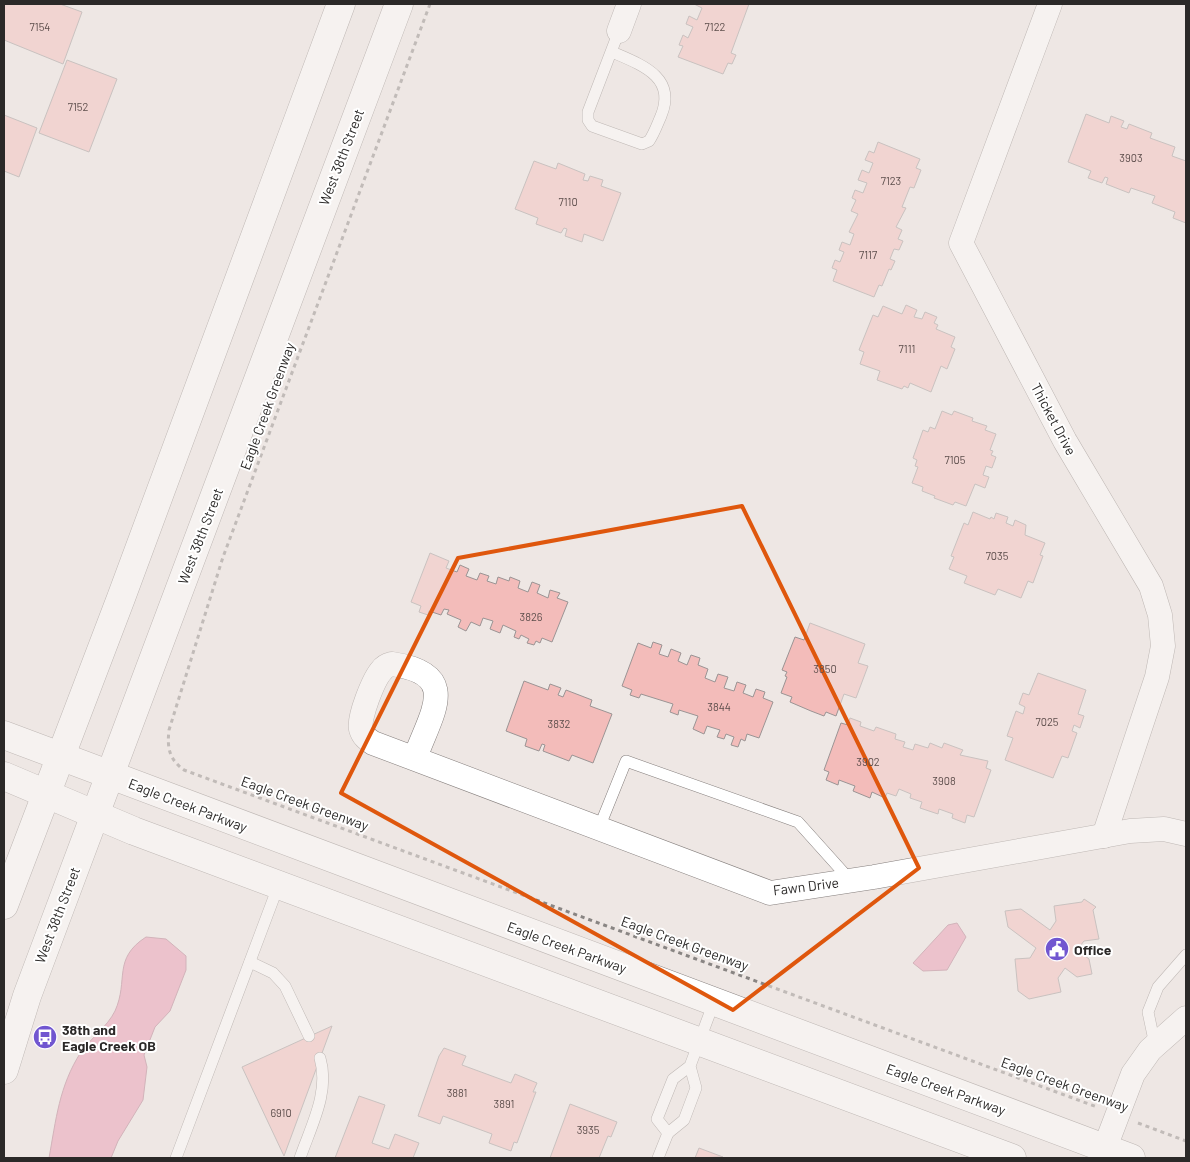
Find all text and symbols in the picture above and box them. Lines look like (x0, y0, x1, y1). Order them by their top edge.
house number: 7154 (30, 20, 50, 33)
house number: 7122 (705, 20, 726, 33)
house number: 7152 (68, 100, 88, 113)
street label: West 38th Street (315, 106, 367, 208)
house number: 3903 (1119, 151, 1143, 164)
house number: 7123 (881, 174, 901, 187)
house number: 7110 (558, 195, 578, 208)
house number: 7117 (859, 248, 877, 261)
street label: Eagle Creek Greenway (236, 339, 298, 472)
house number: 7111 (899, 342, 915, 355)
street label: Thicket Drive (1028, 380, 1080, 458)
house number: 7105 (945, 453, 966, 466)
street label: West 38th Street (174, 485, 226, 587)
house number: 7035 (986, 549, 1009, 562)
house number: 3826 (520, 610, 543, 623)
house number: 3850 (813, 662, 837, 675)
house number: 3844 (707, 700, 731, 713)
house number: 7025 (1036, 715, 1059, 728)
house number: 3832 (548, 717, 571, 730)
house number: 3902 (856, 755, 880, 768)
street label: Eagle Creek Greenway (239, 772, 372, 834)
house number: 3908 (932, 774, 956, 787)
street label: Eagle Creek Parkway (126, 775, 250, 836)
street label: West 38th Street (31, 864, 83, 966)
street label: Fawn Drive (772, 874, 840, 898)
street label: Eagle Creek Greenway (619, 912, 752, 974)
street label: Eagle Creek Parkway (505, 917, 630, 977)
public building icon: Office (1044, 936, 1070, 962)
place label: Office (1074, 941, 1112, 958)
place label: 38th and Eagle Creek OB (62, 1021, 156, 1054)
bus stop icon: 38th and Eagle Creek OB (32, 1024, 58, 1050)
street label: Eagle Creek Greenway (999, 1053, 1132, 1115)
street label: Eagle Creek Parkway (884, 1059, 1009, 1119)
house number: 3881 (447, 1086, 467, 1099)
house number: 3891 (494, 1097, 514, 1110)
house number: 6910 (270, 1106, 292, 1119)
house number: 3935 (577, 1123, 600, 1136)

